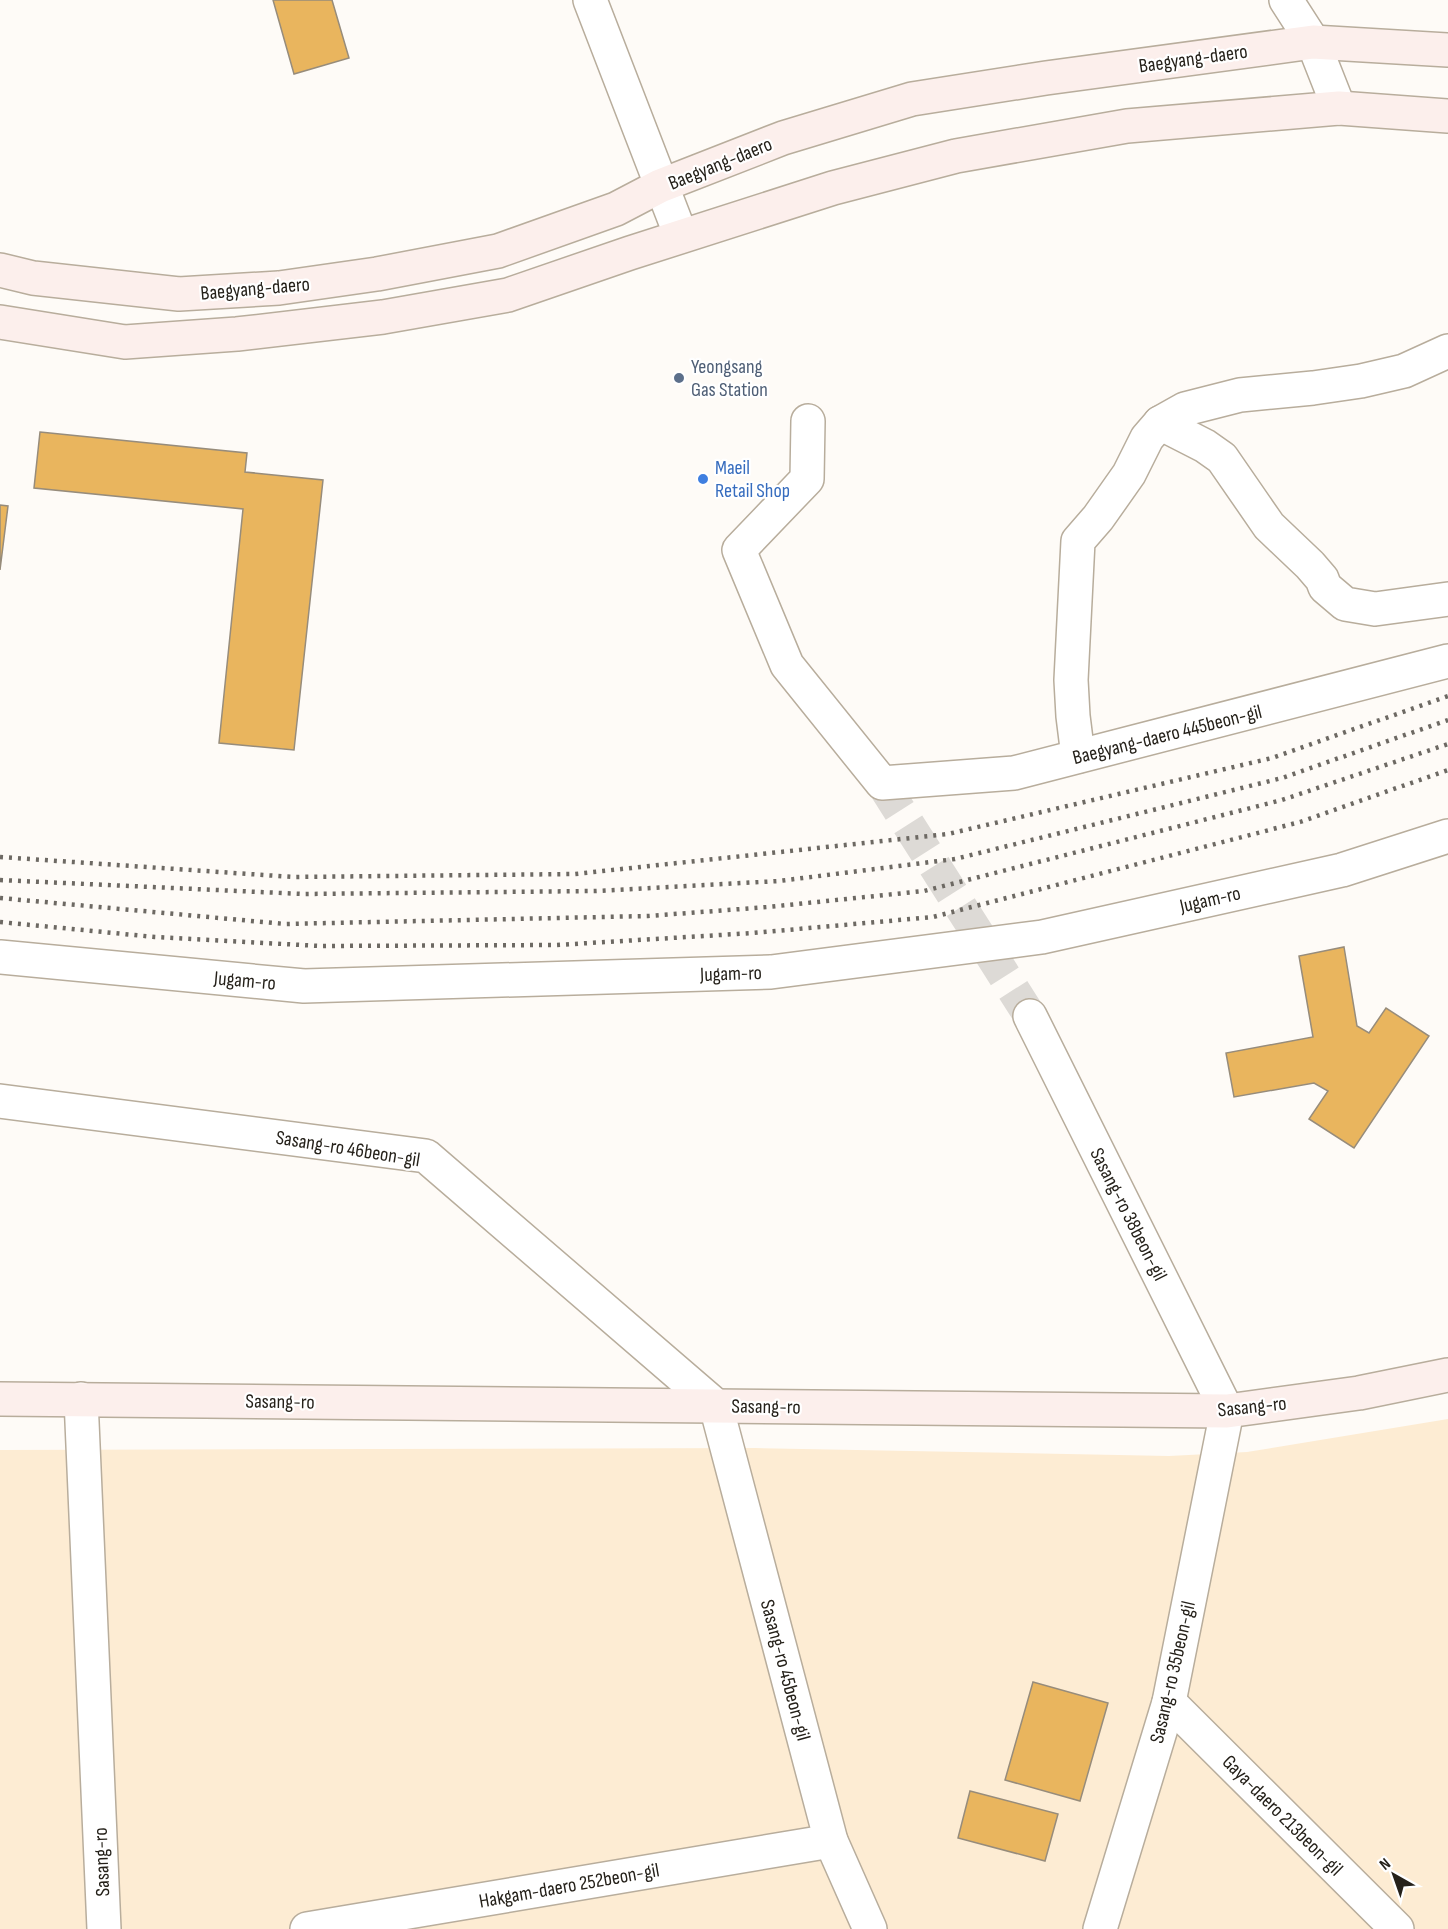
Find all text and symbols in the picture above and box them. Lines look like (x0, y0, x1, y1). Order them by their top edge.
street label: Baegyang-daero (1137, 39, 1249, 79)
street label: Baegyang-daero (665, 132, 776, 196)
street label: Baegyang-daero (199, 272, 311, 306)
place label: Yeongsang Gas Station (691, 355, 768, 402)
marker: Yeongsang Gas Station (672, 371, 686, 385)
place label: Maeil Retail Shop (715, 456, 790, 503)
marker: Maeil Retail Shop (696, 472, 710, 486)
street label: Baegyang-daero 445beon-gil (1070, 700, 1264, 770)
street label: Jugam-ro (1176, 881, 1243, 919)
street label: Jugam-ro (699, 961, 762, 987)
street label: Jugam-ro (212, 966, 277, 996)
street label: Sasang-ro 46beon-gil (274, 1126, 422, 1172)
street label: Sasang-ro 38beon-gil (1084, 1144, 1172, 1285)
street label: Sasang-ro (245, 1389, 315, 1415)
street label: Sasang-ro (1216, 1391, 1288, 1423)
street label: Sasang-ro (731, 1394, 801, 1420)
street label: Sasang-ro 45beon-gil (755, 1597, 815, 1743)
street label: Sasang-ro 35beon-gil (1145, 1599, 1201, 1746)
street label: Gaya-daero 213beon-gil (1217, 1750, 1348, 1881)
street label: Sasang-ro (89, 1827, 115, 1897)
north arrow (1364, 1845, 1424, 1905)
text: N (1376, 1855, 1395, 1875)
street label: Hakgam-daero 252beon-gil (477, 1858, 661, 1914)

